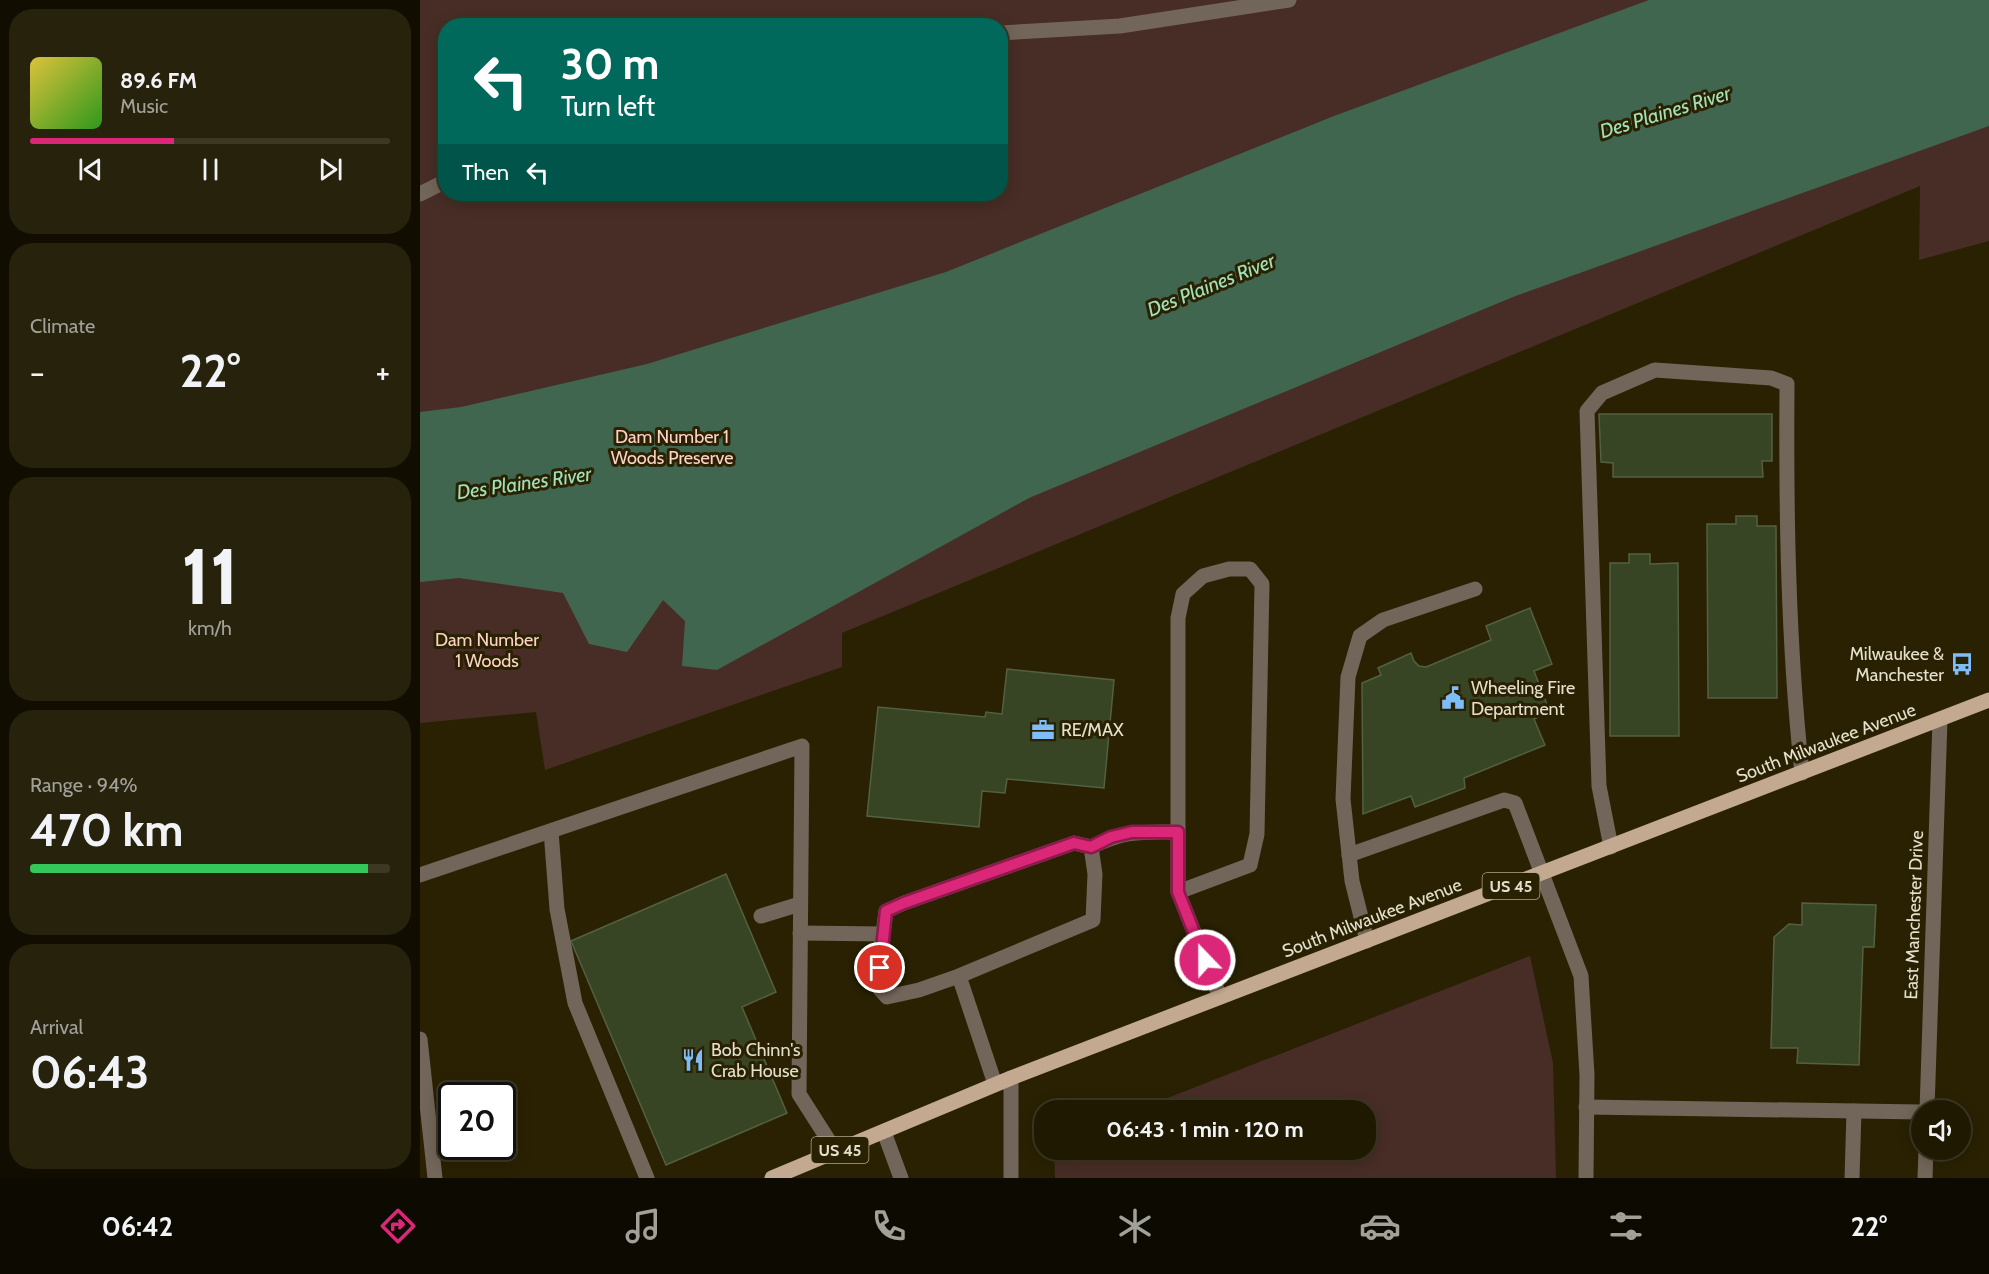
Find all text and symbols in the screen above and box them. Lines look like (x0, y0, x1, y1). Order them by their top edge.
text: 30 m (561, 38, 659, 90)
icon: left (462, 42, 540, 120)
text: 89.6 FM (120, 67, 197, 94)
water label: Des Plaines River (1597, 80, 1734, 143)
text: Turn left (561, 90, 655, 123)
text: Music (120, 94, 168, 118)
icon: previous (74, 153, 107, 186)
icon: pause (194, 153, 227, 186)
icon: next (314, 153, 347, 186)
icon: left (521, 156, 554, 189)
text: Then (462, 159, 509, 186)
water label: Des Plaines River (1144, 248, 1279, 322)
text: Climate (30, 314, 95, 338)
text: 22° (180, 344, 240, 398)
text: − (30, 352, 45, 392)
text: + (375, 352, 390, 392)
park label: Dam Number 1 Woods Preserve (611, 426, 733, 469)
water label: Des Plaines River (455, 462, 594, 504)
text: 11 (181, 529, 239, 624)
text: km/h (188, 616, 232, 640)
park label: Dam Number 1 Woods (435, 629, 539, 672)
place label: Milwaukee & Manchester (1849, 643, 1944, 686)
bus stop icon: Milwaukee & Manchester (1949, 651, 1975, 677)
place label: Wheeling Fire Department (1471, 677, 1575, 720)
public building icon: Wheeling Fire Department (1440, 685, 1466, 711)
street label: South Milwaukee Avenue (1733, 699, 1919, 787)
office icon: RE/MAX (1030, 717, 1056, 743)
place label: RE/MAX (1061, 719, 1124, 741)
text: Range · 94% (30, 773, 138, 797)
text: 470 km (30, 803, 183, 857)
street label: East Manchester Drive (1900, 830, 1928, 1000)
road number: US 45 (1482, 873, 1540, 899)
street label: South Milwaukee Avenue (1279, 874, 1465, 962)
position arrow (1173, 928, 1237, 992)
pin (854, 942, 905, 993)
icon: arrive (863, 951, 896, 984)
text: Arrival (30, 1015, 83, 1039)
place label: Bob Chinn's Crab House (711, 1039, 800, 1082)
text: 06:43 (30, 1045, 149, 1099)
restaurant icon: Bob Chinn's Crab House (680, 1047, 706, 1073)
speed limit sign: 20 (438, 1082, 516, 1160)
map controls (1911, 1100, 1971, 1160)
button: sound (1911, 1100, 1971, 1160)
text: 06:43 · 1 min · 120 m (1106, 1116, 1304, 1143)
road number: US 45 (812, 1137, 868, 1163)
icon: directions (377, 1205, 419, 1247)
icon: music (622, 1205, 664, 1247)
icon: phone (868, 1205, 910, 1247)
icon: climate (1114, 1205, 1156, 1247)
icon: car (1359, 1205, 1401, 1247)
icon: filters (1605, 1205, 1647, 1247)
text: 06:42 (102, 1210, 173, 1243)
text: 22° (1851, 1210, 1887, 1243)

